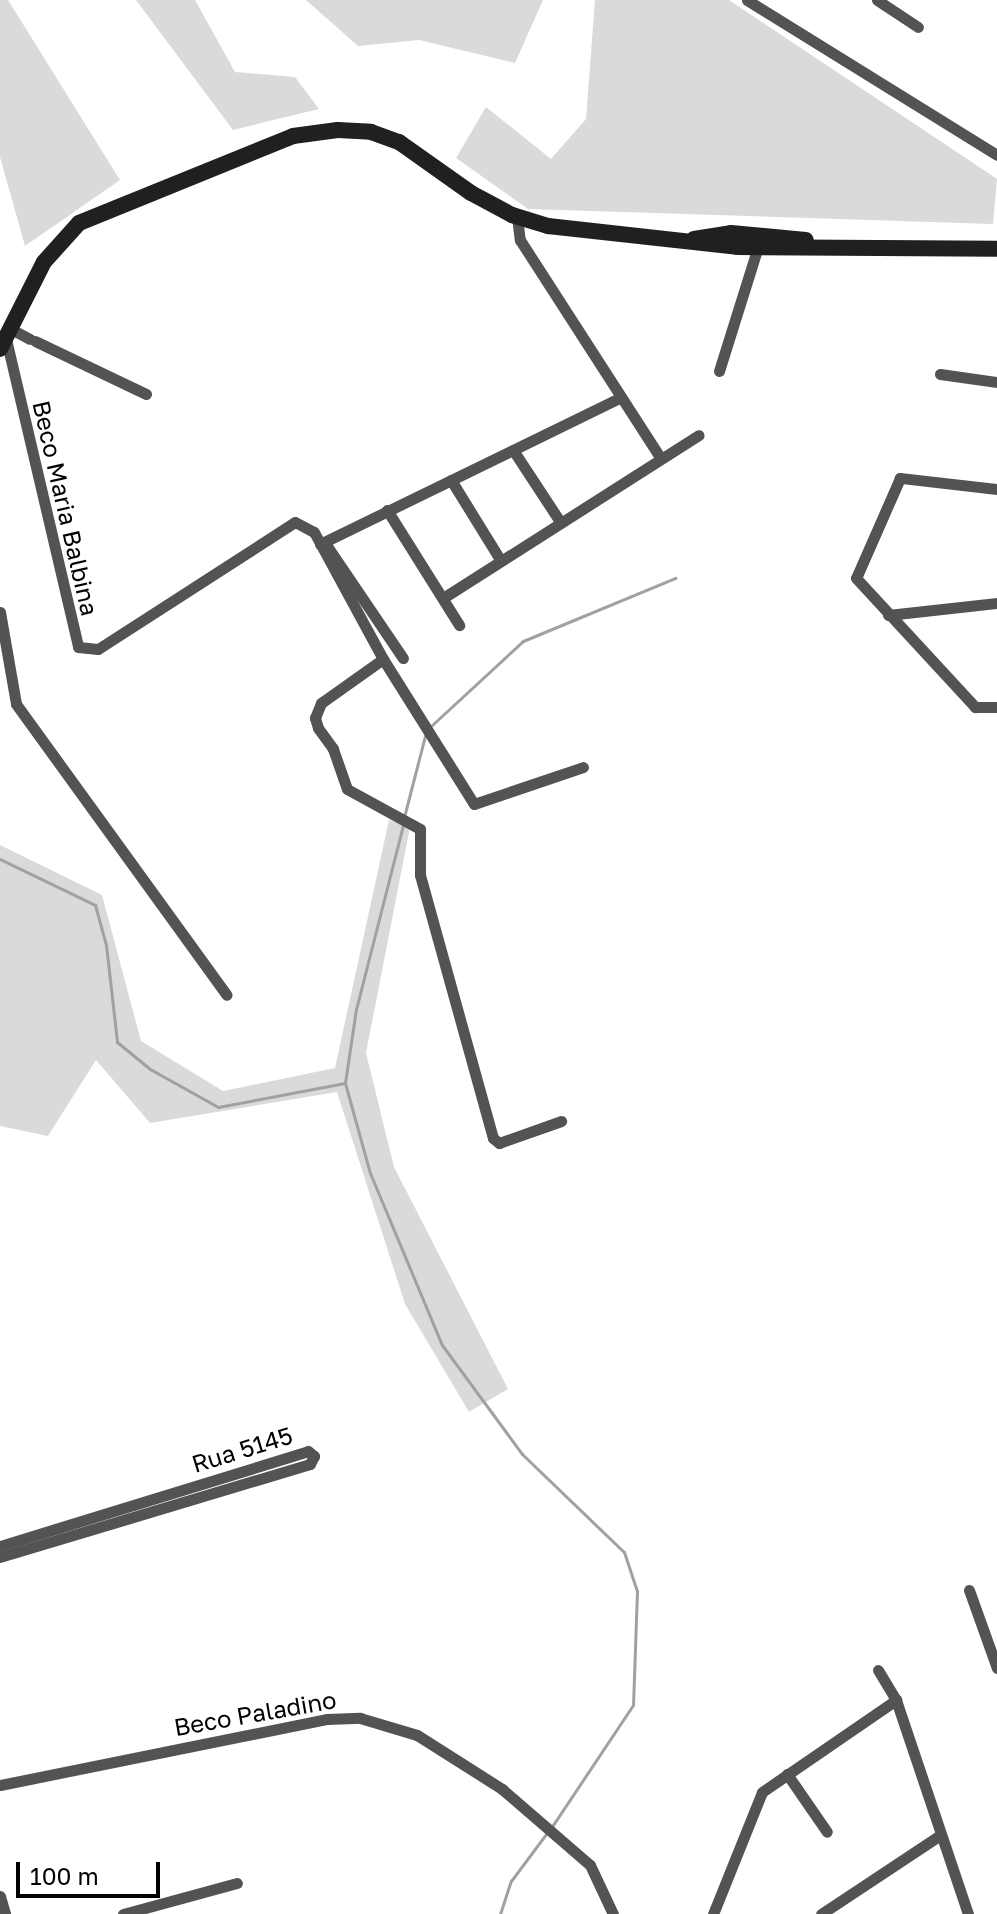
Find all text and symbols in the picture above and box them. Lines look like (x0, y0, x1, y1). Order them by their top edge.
street label: Beco Maria Balbina (27, 398, 105, 618)
street label: Rua 5145 (188, 1420, 296, 1478)
street label: Beco Paladino (172, 1685, 338, 1741)
scale bar (20, 1846, 164, 1896)
text: 100 m (30, 1861, 99, 1890)

